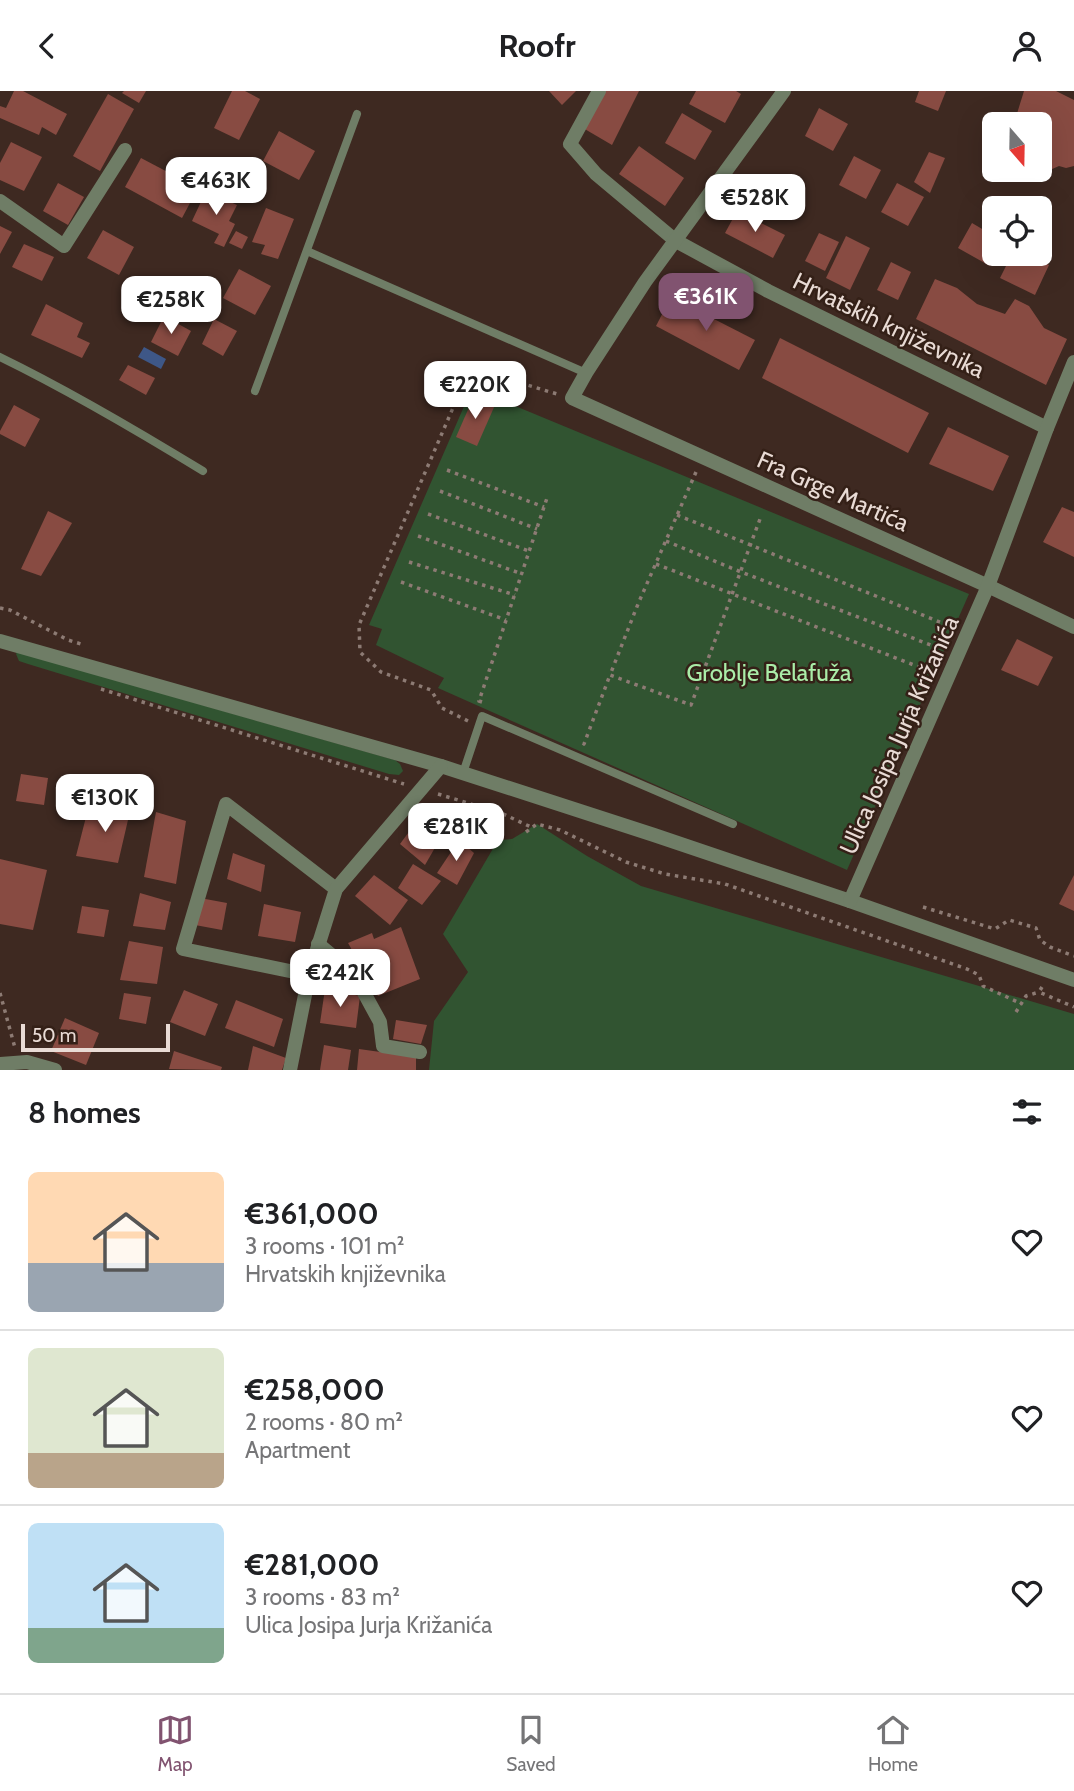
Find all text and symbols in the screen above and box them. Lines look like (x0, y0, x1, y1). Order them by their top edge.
text: Roofr (498, 26, 576, 65)
icon: back (28, 27, 66, 65)
icon: person (1008, 27, 1046, 65)
north arrow (982, 112, 1052, 182)
map controls (982, 112, 1052, 266)
pin: €463K (167, 157, 265, 217)
text: €463K (182, 166, 250, 194)
pin: €528K (706, 174, 804, 234)
text: €528K (721, 183, 789, 211)
button: locate (982, 196, 1052, 266)
street label: Hrvatskih književnika (788, 266, 990, 384)
pin: €361K (657, 273, 755, 333)
pin: €258K (122, 277, 220, 336)
text: €361K (675, 282, 737, 310)
text: €258K (137, 285, 205, 313)
pin: €220K (426, 361, 524, 421)
text: €220K (440, 370, 510, 398)
street label: Fra Grge Martića (753, 445, 914, 538)
street label: Ulica Josipa Jurja Križanića (833, 611, 965, 859)
park label: Groblje Belafuža (686, 658, 852, 687)
pin: €130K (56, 775, 154, 834)
text: €130K (72, 783, 138, 811)
pin: €281K (407, 803, 505, 863)
text: €281K (424, 812, 488, 840)
pin: €242K (291, 949, 389, 1009)
text: €242K (306, 958, 374, 986)
scale bar (21, 1021, 170, 1053)
text: 50 m (32, 1024, 76, 1047)
icon: filters (1008, 1093, 1046, 1131)
text: 8 homes (28, 1094, 141, 1131)
text: €361,000 (245, 1195, 379, 1232)
icon: home (84, 1200, 168, 1284)
icon: heart (1008, 1223, 1046, 1261)
text: 3 rooms · 101 m² (245, 1232, 404, 1260)
text: Hrvatskih književnika (245, 1260, 446, 1288)
text: €258,000 (245, 1371, 385, 1408)
icon: home (84, 1376, 168, 1460)
icon: heart (1008, 1399, 1046, 1437)
text: 2 rooms · 80 m² (245, 1408, 403, 1436)
text: Apartment (245, 1436, 350, 1464)
text: €281,000 (245, 1546, 380, 1583)
icon: home (84, 1551, 168, 1635)
icon: heart (1008, 1574, 1046, 1612)
text: 3 rooms · 83 m² (245, 1583, 400, 1611)
text: Ulica Josipa Jurja Križanića (245, 1611, 492, 1639)
tab: Map (156, 1711, 194, 1776)
tab: Saved (506, 1711, 556, 1776)
tab: Home (868, 1711, 918, 1776)

